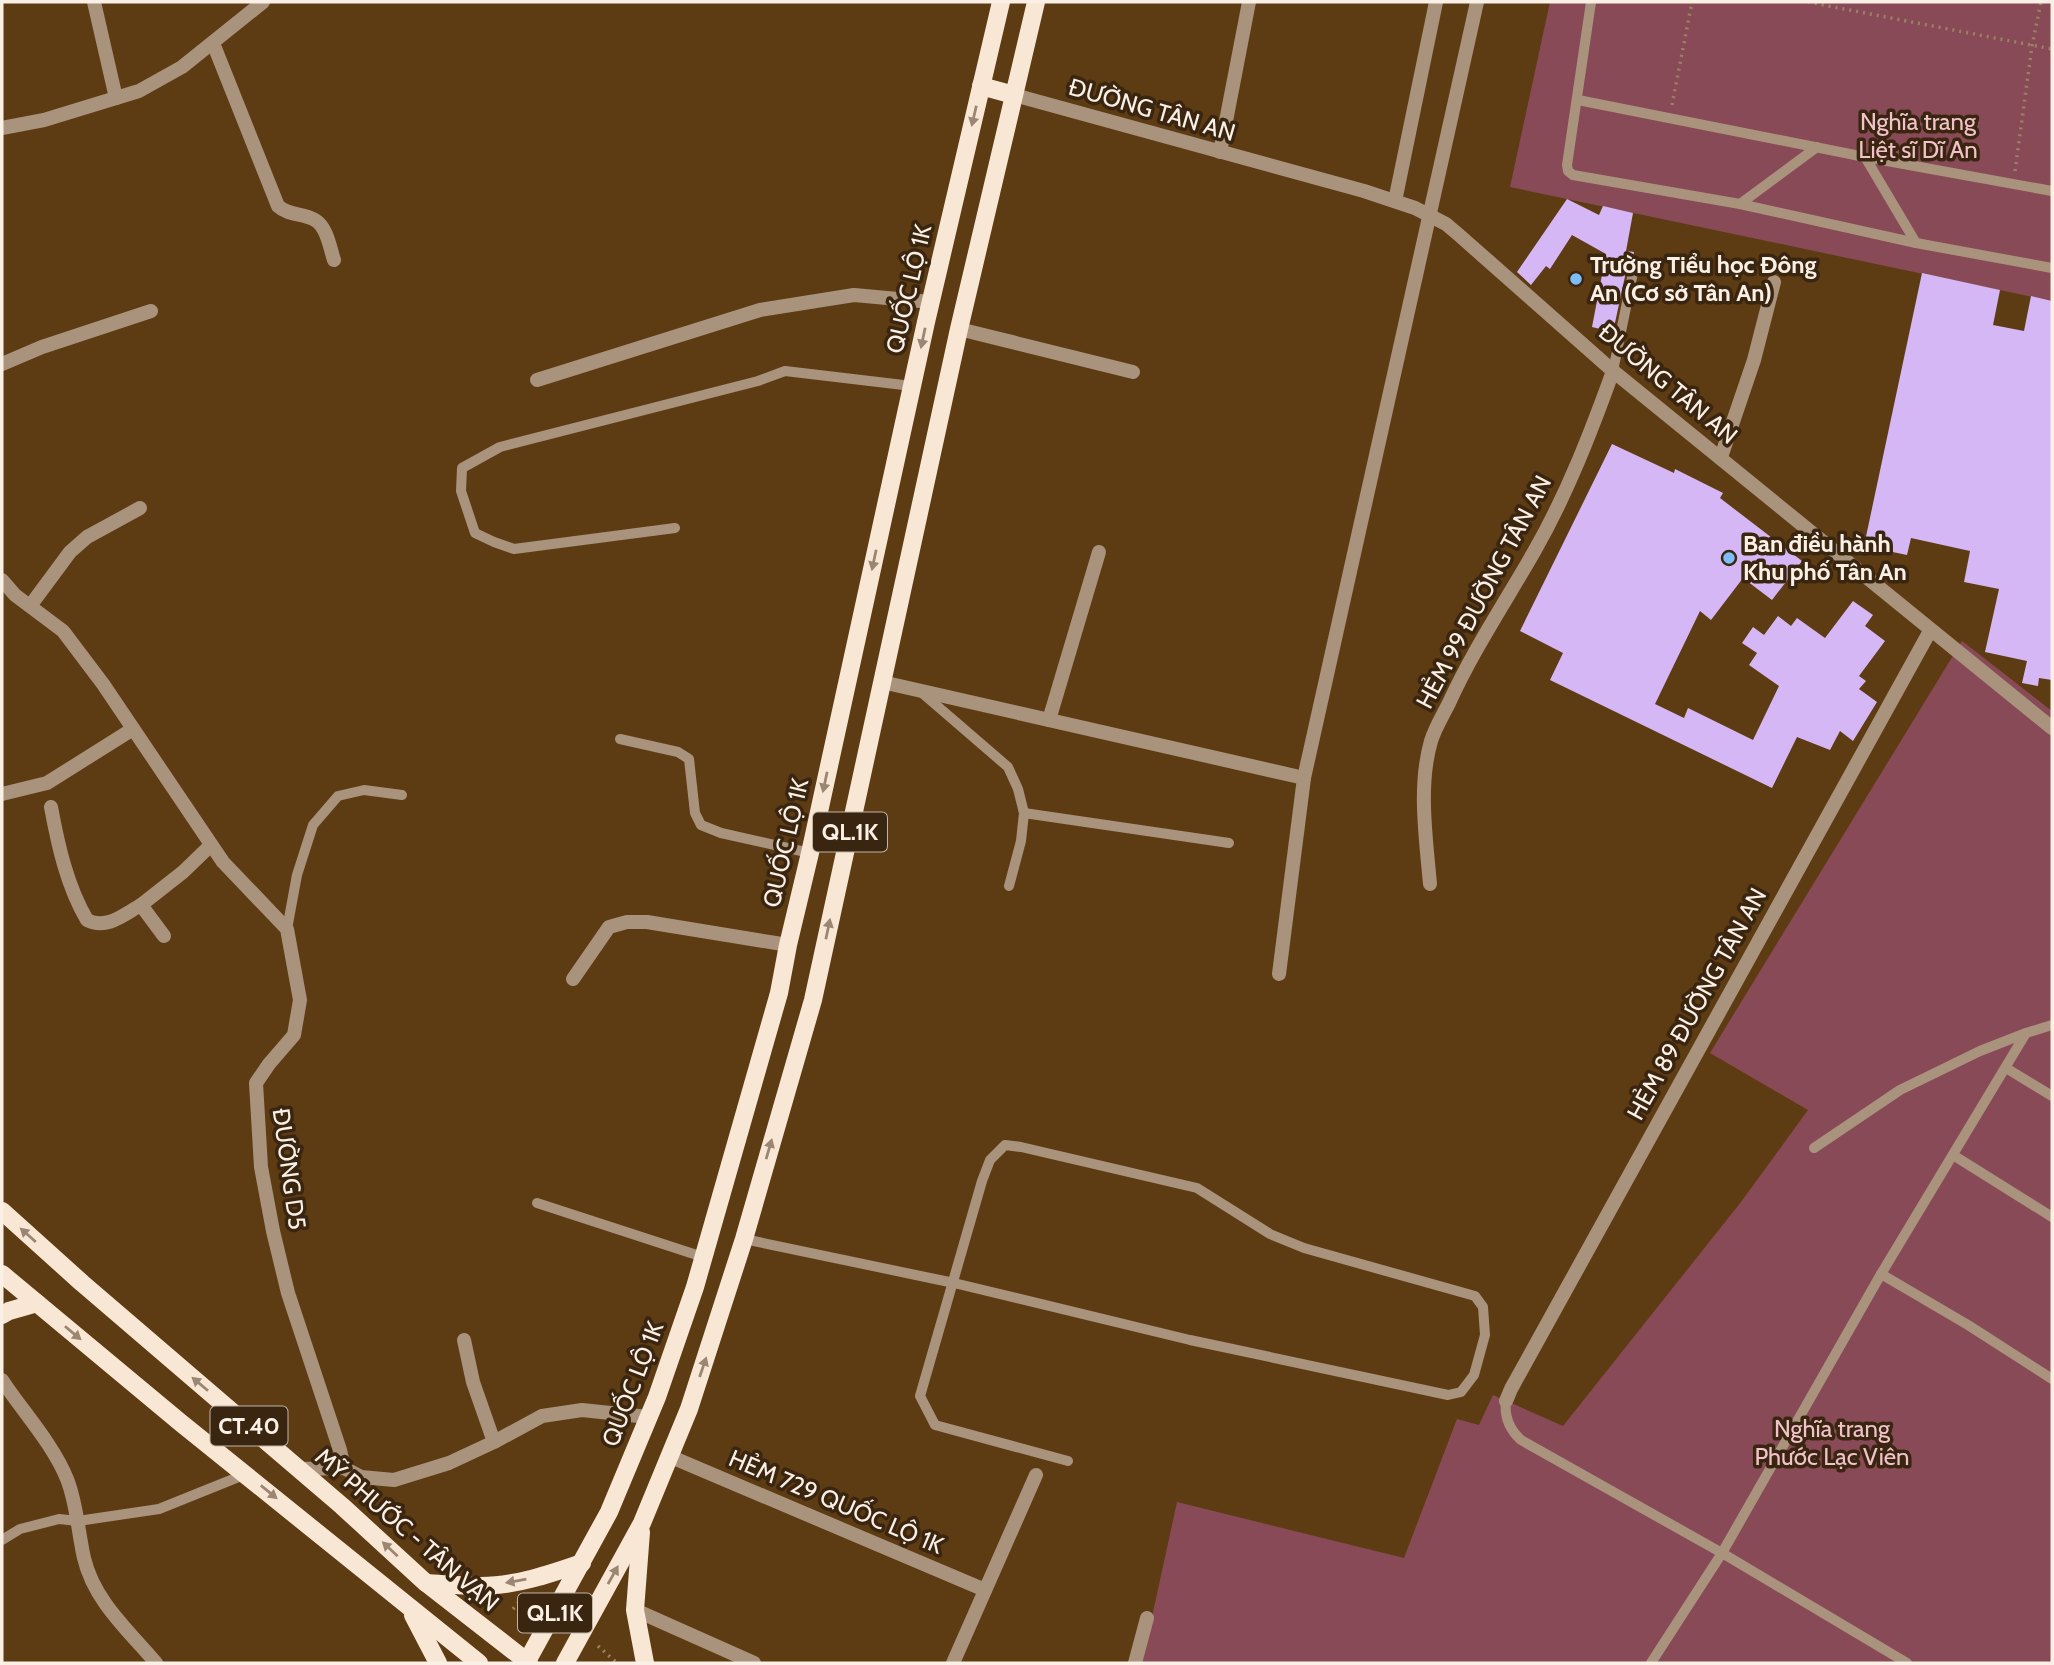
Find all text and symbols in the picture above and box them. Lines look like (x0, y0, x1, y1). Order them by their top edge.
street label: ĐƯỜNG TÂN AN (1065, 72, 1239, 147)
one-way arrow (968, 105, 979, 127)
park label: Nghĩa trang Liệt sĩ Dĩ An (1858, 107, 1978, 164)
street label: QUỐC LỘ 1K (878, 221, 937, 356)
place label: Trường Tiểu học Đông An (Cơ sở Tân An) (1590, 250, 1816, 307)
marker: Trường Tiểu học Đông An (Cơ sở Tân An) (1568, 271, 1584, 287)
street label: ĐƯỜNG TÂN AN (1593, 317, 1744, 450)
one-way arrow (917, 327, 928, 349)
street label: HẺM 99 ĐƯỜNG TÂN AN (1410, 470, 1557, 713)
place label: Ban điều hành Khu phố Tân An (1743, 529, 1907, 586)
one-way arrow (869, 549, 880, 571)
marker: Ban điều hành Khu phố Tân An (1721, 550, 1737, 566)
one-way arrow (820, 771, 831, 793)
street label: QUỐC LỘ 1K (755, 775, 814, 910)
road number: QL.1K (813, 812, 887, 852)
street label: HẺM 89 ĐƯỜNG TÂN AN (1621, 883, 1772, 1125)
one-way arrow (823, 918, 834, 940)
street label: ĐƯỜNG D5 (267, 1106, 312, 1231)
one-way arrow (765, 1138, 775, 1159)
one-way arrow (20, 1227, 37, 1243)
street label: QUỐC LỘ 1K (594, 1316, 670, 1450)
one-way arrow (64, 1326, 82, 1341)
one-way arrow (698, 1356, 709, 1377)
one-way arrow (191, 1377, 208, 1392)
road number: CT.40 (210, 1406, 288, 1446)
park label: Nghĩa trang Phước Lạc Viên (1754, 1414, 1910, 1471)
street label: HẺM 729 QUỐC LỘ 1K (725, 1441, 949, 1560)
street label: MỸ PHƯỚC - TÂN VẠN (310, 1442, 505, 1617)
one-way arrow (259, 1485, 277, 1500)
one-way arrow (382, 1542, 399, 1558)
one-way arrow (607, 1566, 619, 1585)
one-way arrow (505, 1576, 527, 1587)
road number: QL.1K (518, 1594, 592, 1632)

